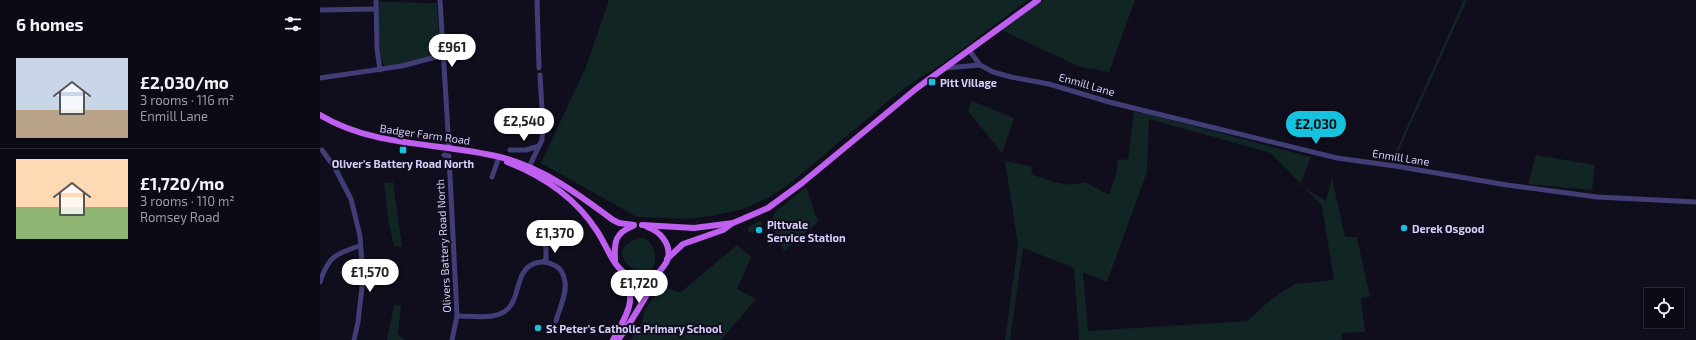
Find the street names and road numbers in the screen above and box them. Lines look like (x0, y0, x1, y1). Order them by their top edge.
street label: Enmill Lane (1058, 70, 1117, 98)
street label: Badger Farm Road (379, 121, 471, 147)
street label: Enmill Lane (1372, 146, 1431, 168)
street label: Olivers Battery Road North (433, 179, 453, 313)

